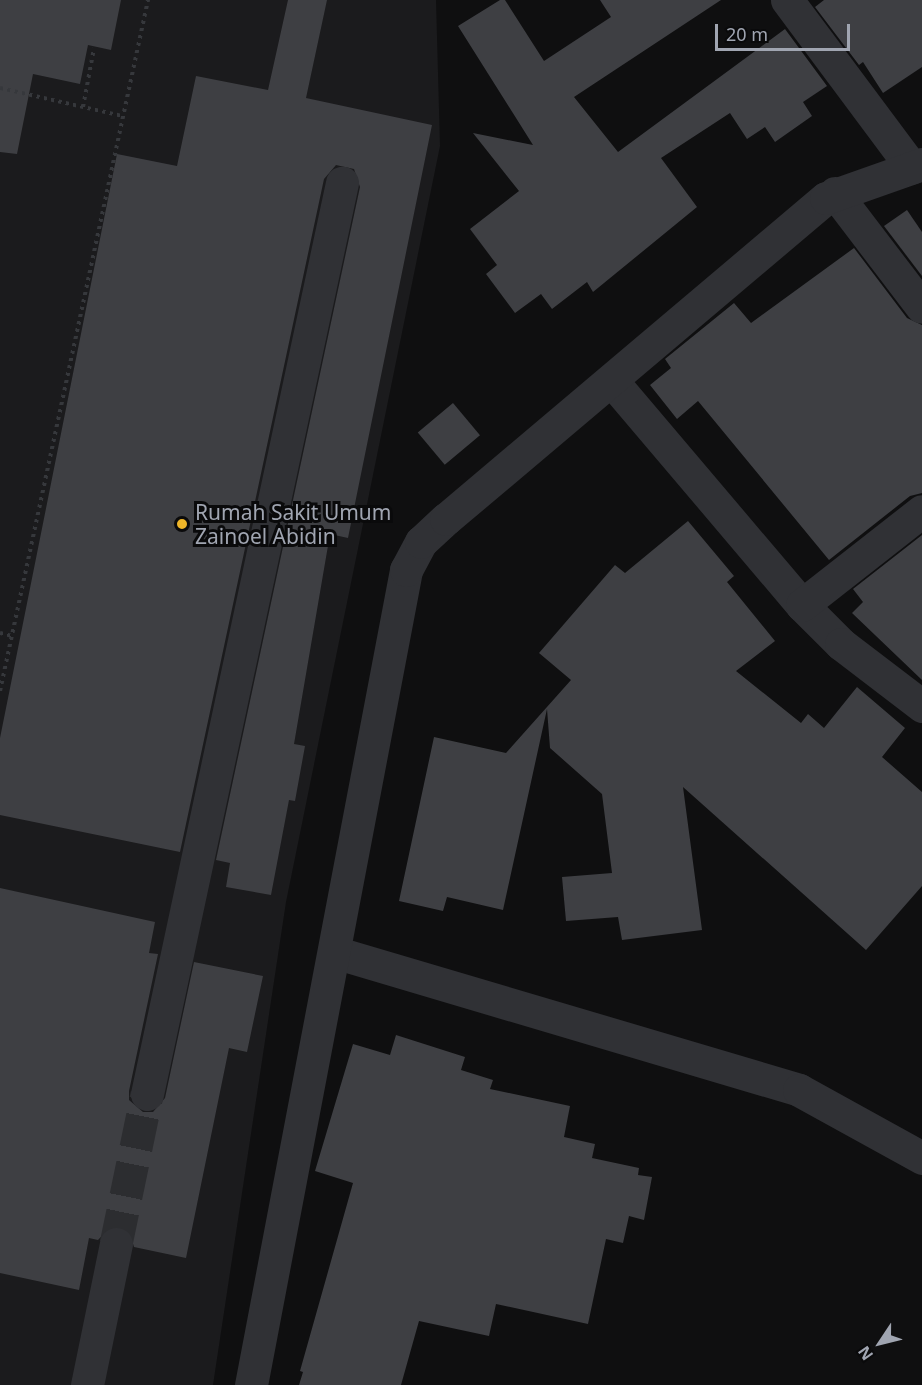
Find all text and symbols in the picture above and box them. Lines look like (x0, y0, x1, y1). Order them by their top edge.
scale bar (718, 12, 853, 50)
text: 20 m (726, 22, 768, 46)
place label: Rumah Sakit Umum Zainoel Abidin (195, 499, 391, 549)
marker: Rumah Sakit Umum Zainoel Abidin (173, 515, 191, 533)
north arrow (850, 1313, 910, 1373)
text: N (853, 1342, 878, 1365)

